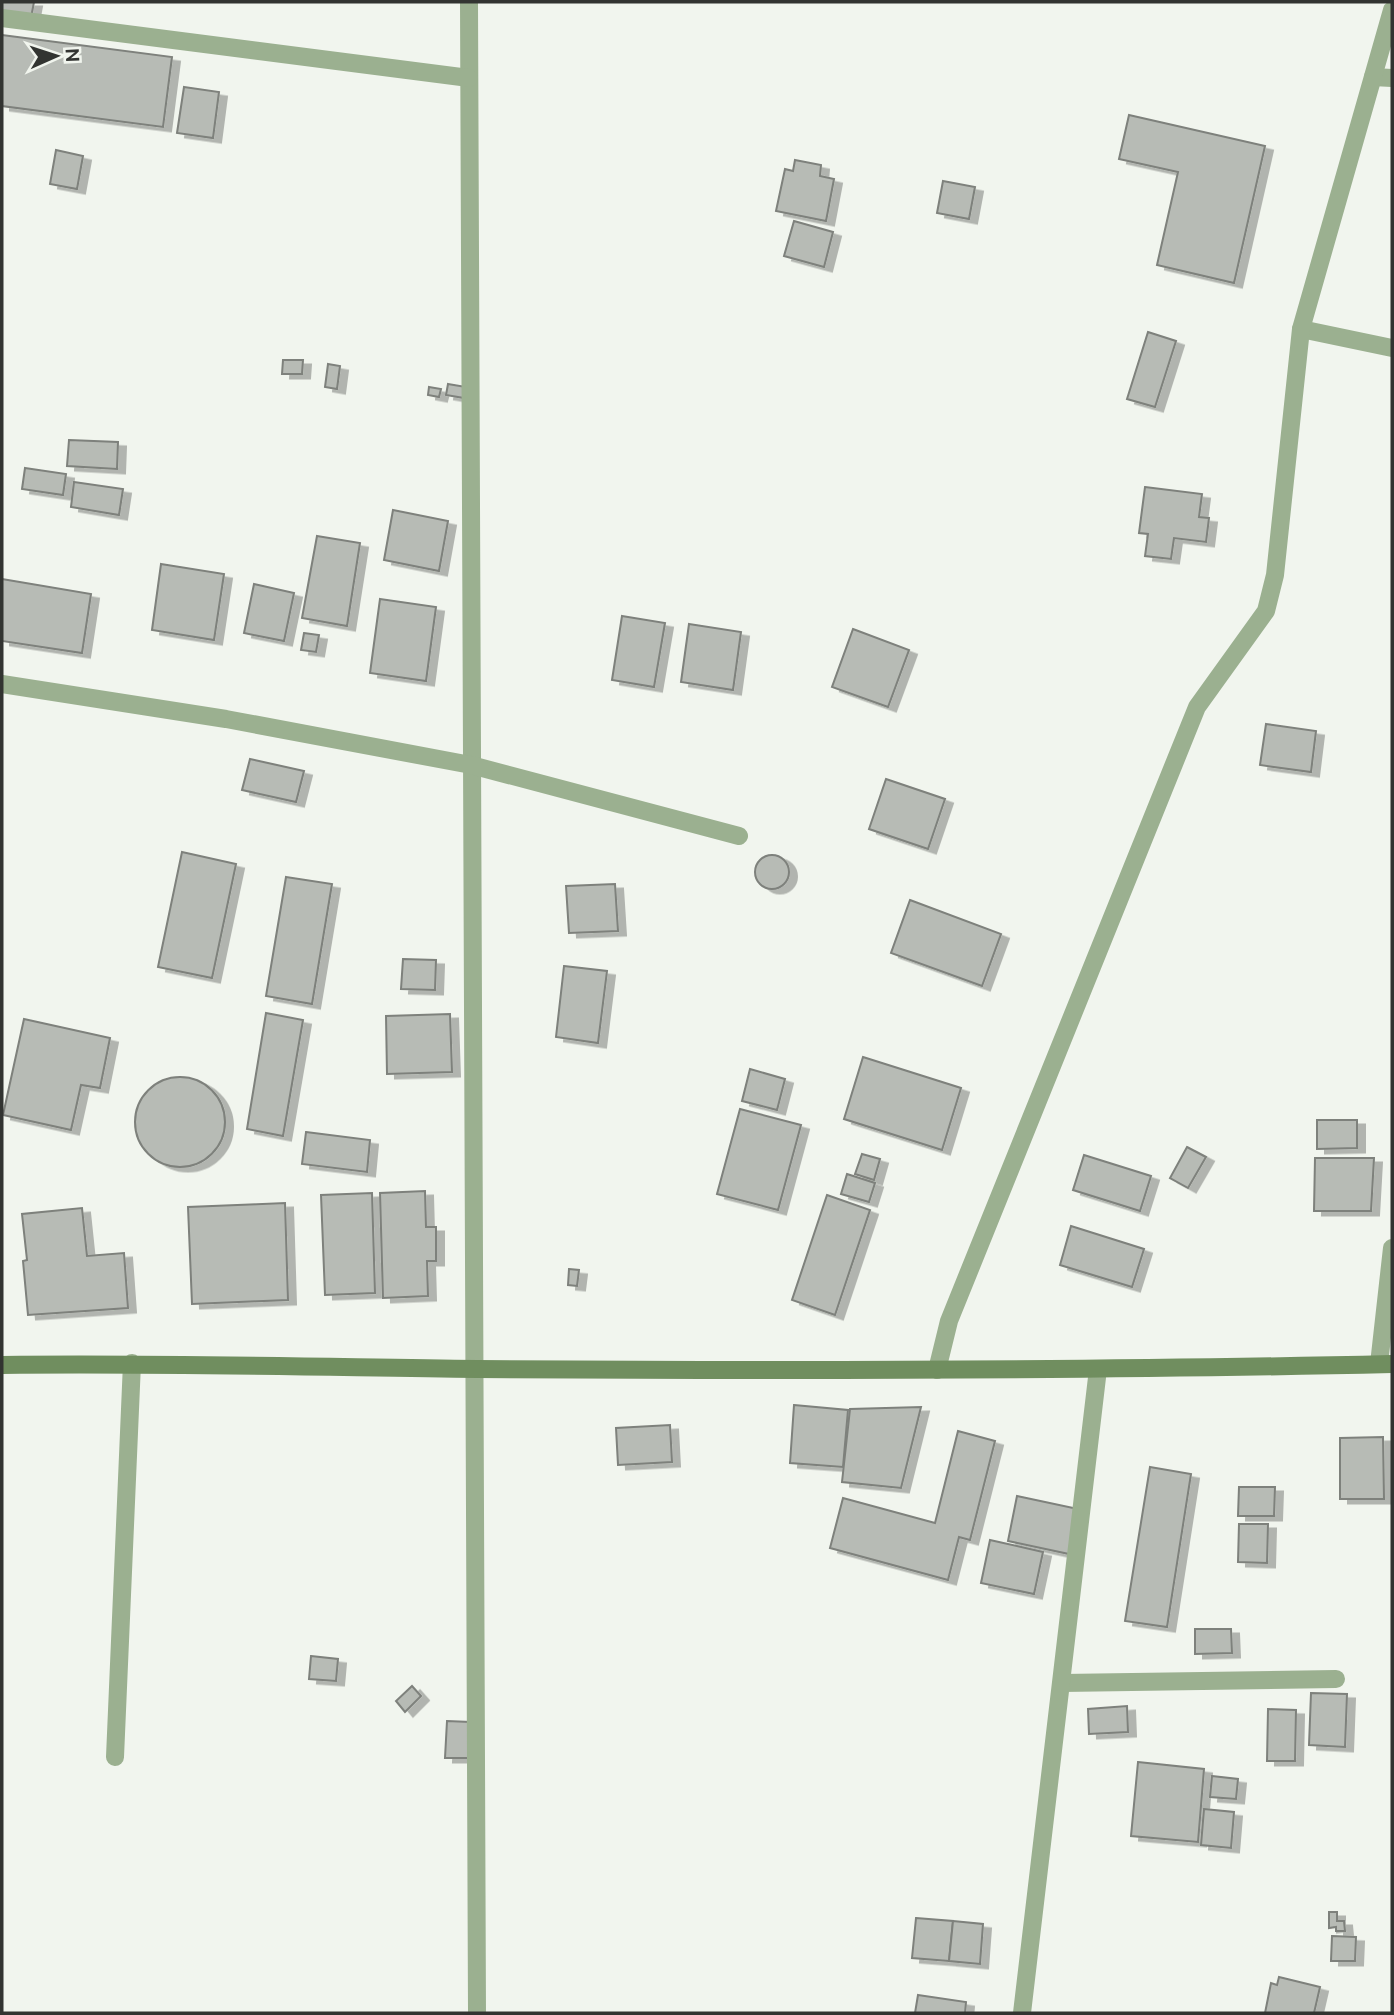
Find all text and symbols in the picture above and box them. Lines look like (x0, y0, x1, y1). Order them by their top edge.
north arrow (21, 21, 91, 91)
text: N (62, 47, 84, 63)

